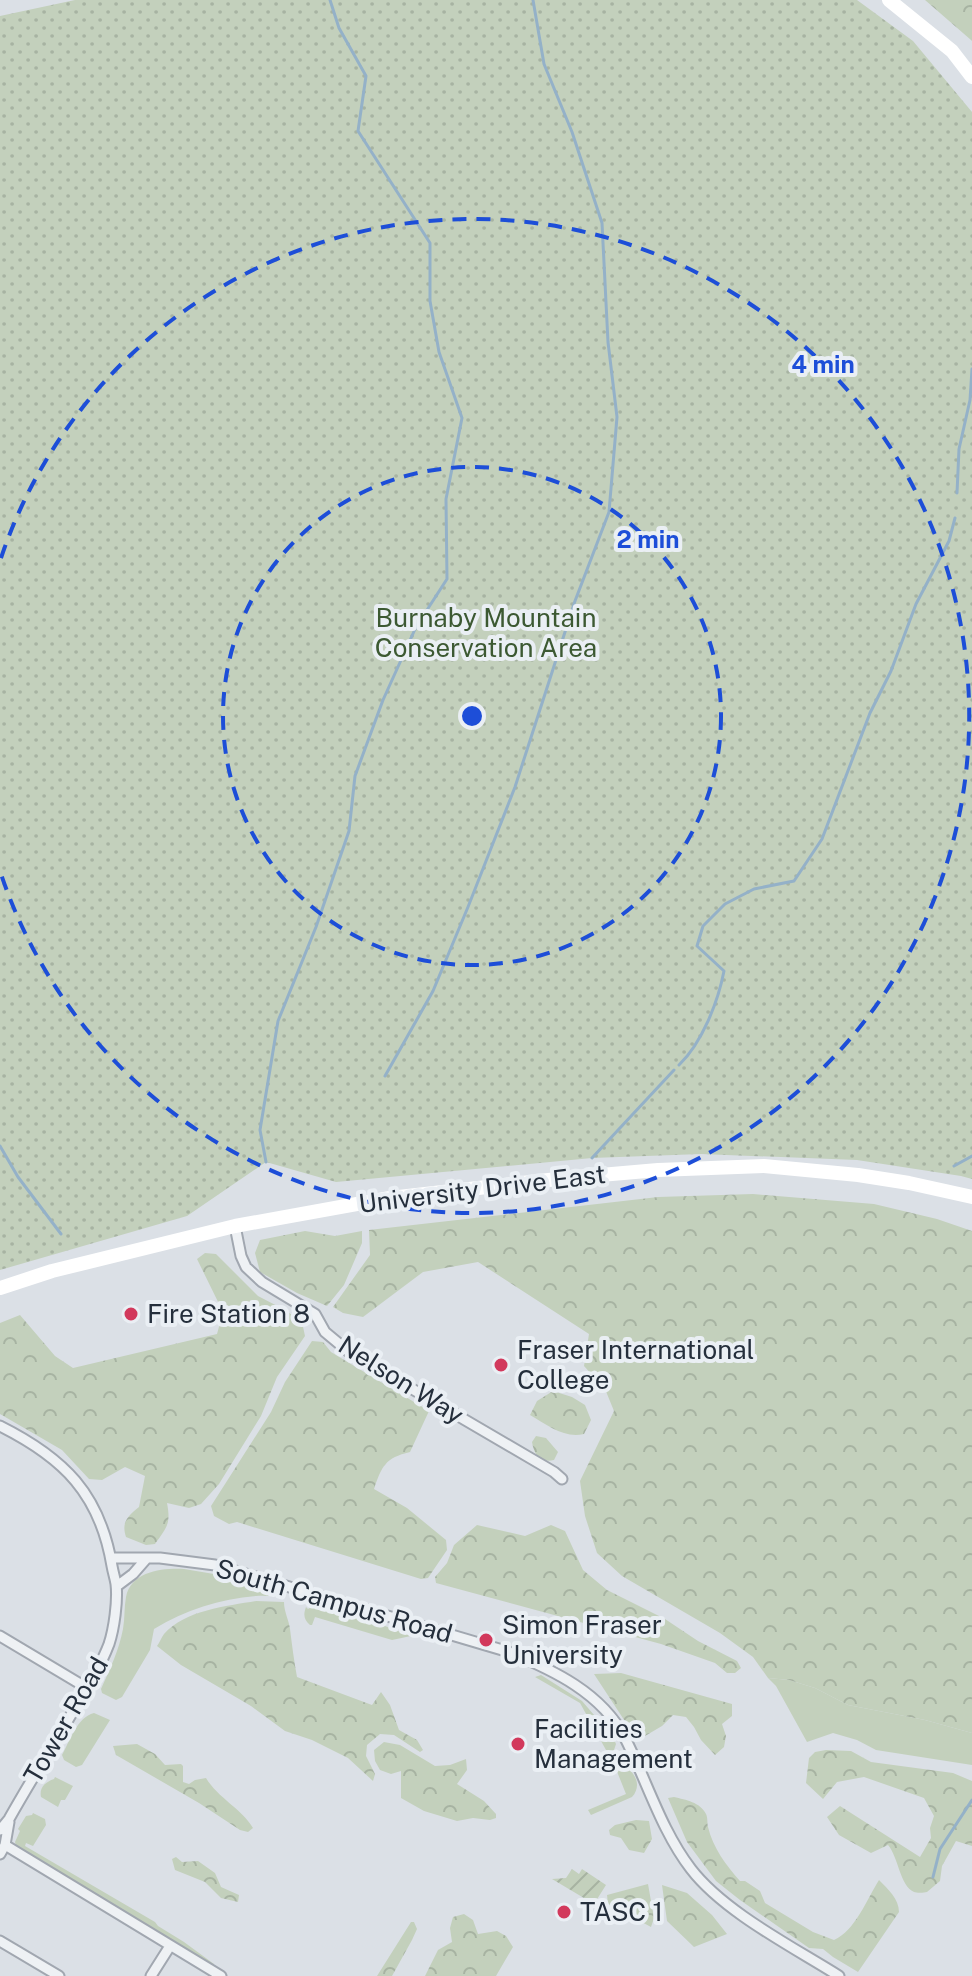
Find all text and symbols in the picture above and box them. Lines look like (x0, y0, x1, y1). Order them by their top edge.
text: 4 min (791, 350, 855, 378)
text: 2 min (617, 525, 679, 553)
park label: Burnaby Mountain Conservation Area (375, 602, 597, 663)
centre of rings (458, 702, 486, 730)
street label: University Drive East (357, 1158, 607, 1219)
place label: Fire Station 8 (147, 1298, 310, 1329)
marker: Fire Station 8 (122, 1305, 140, 1323)
street label: Nelson Way (333, 1329, 470, 1430)
place label: Fraser International College (517, 1334, 754, 1395)
marker: Fraser International College (492, 1356, 510, 1374)
street label: South Campus Road (212, 1552, 456, 1649)
place label: Simon Fraser University (502, 1609, 662, 1670)
marker: Simon Fraser University (477, 1631, 495, 1649)
street label: Tower Road (17, 1651, 114, 1789)
place label: Facilities Management (534, 1713, 693, 1774)
marker: Facilities Management (509, 1735, 527, 1753)
place label: TASC 1 (580, 1896, 663, 1927)
marker: TASC 1 (555, 1903, 573, 1921)

